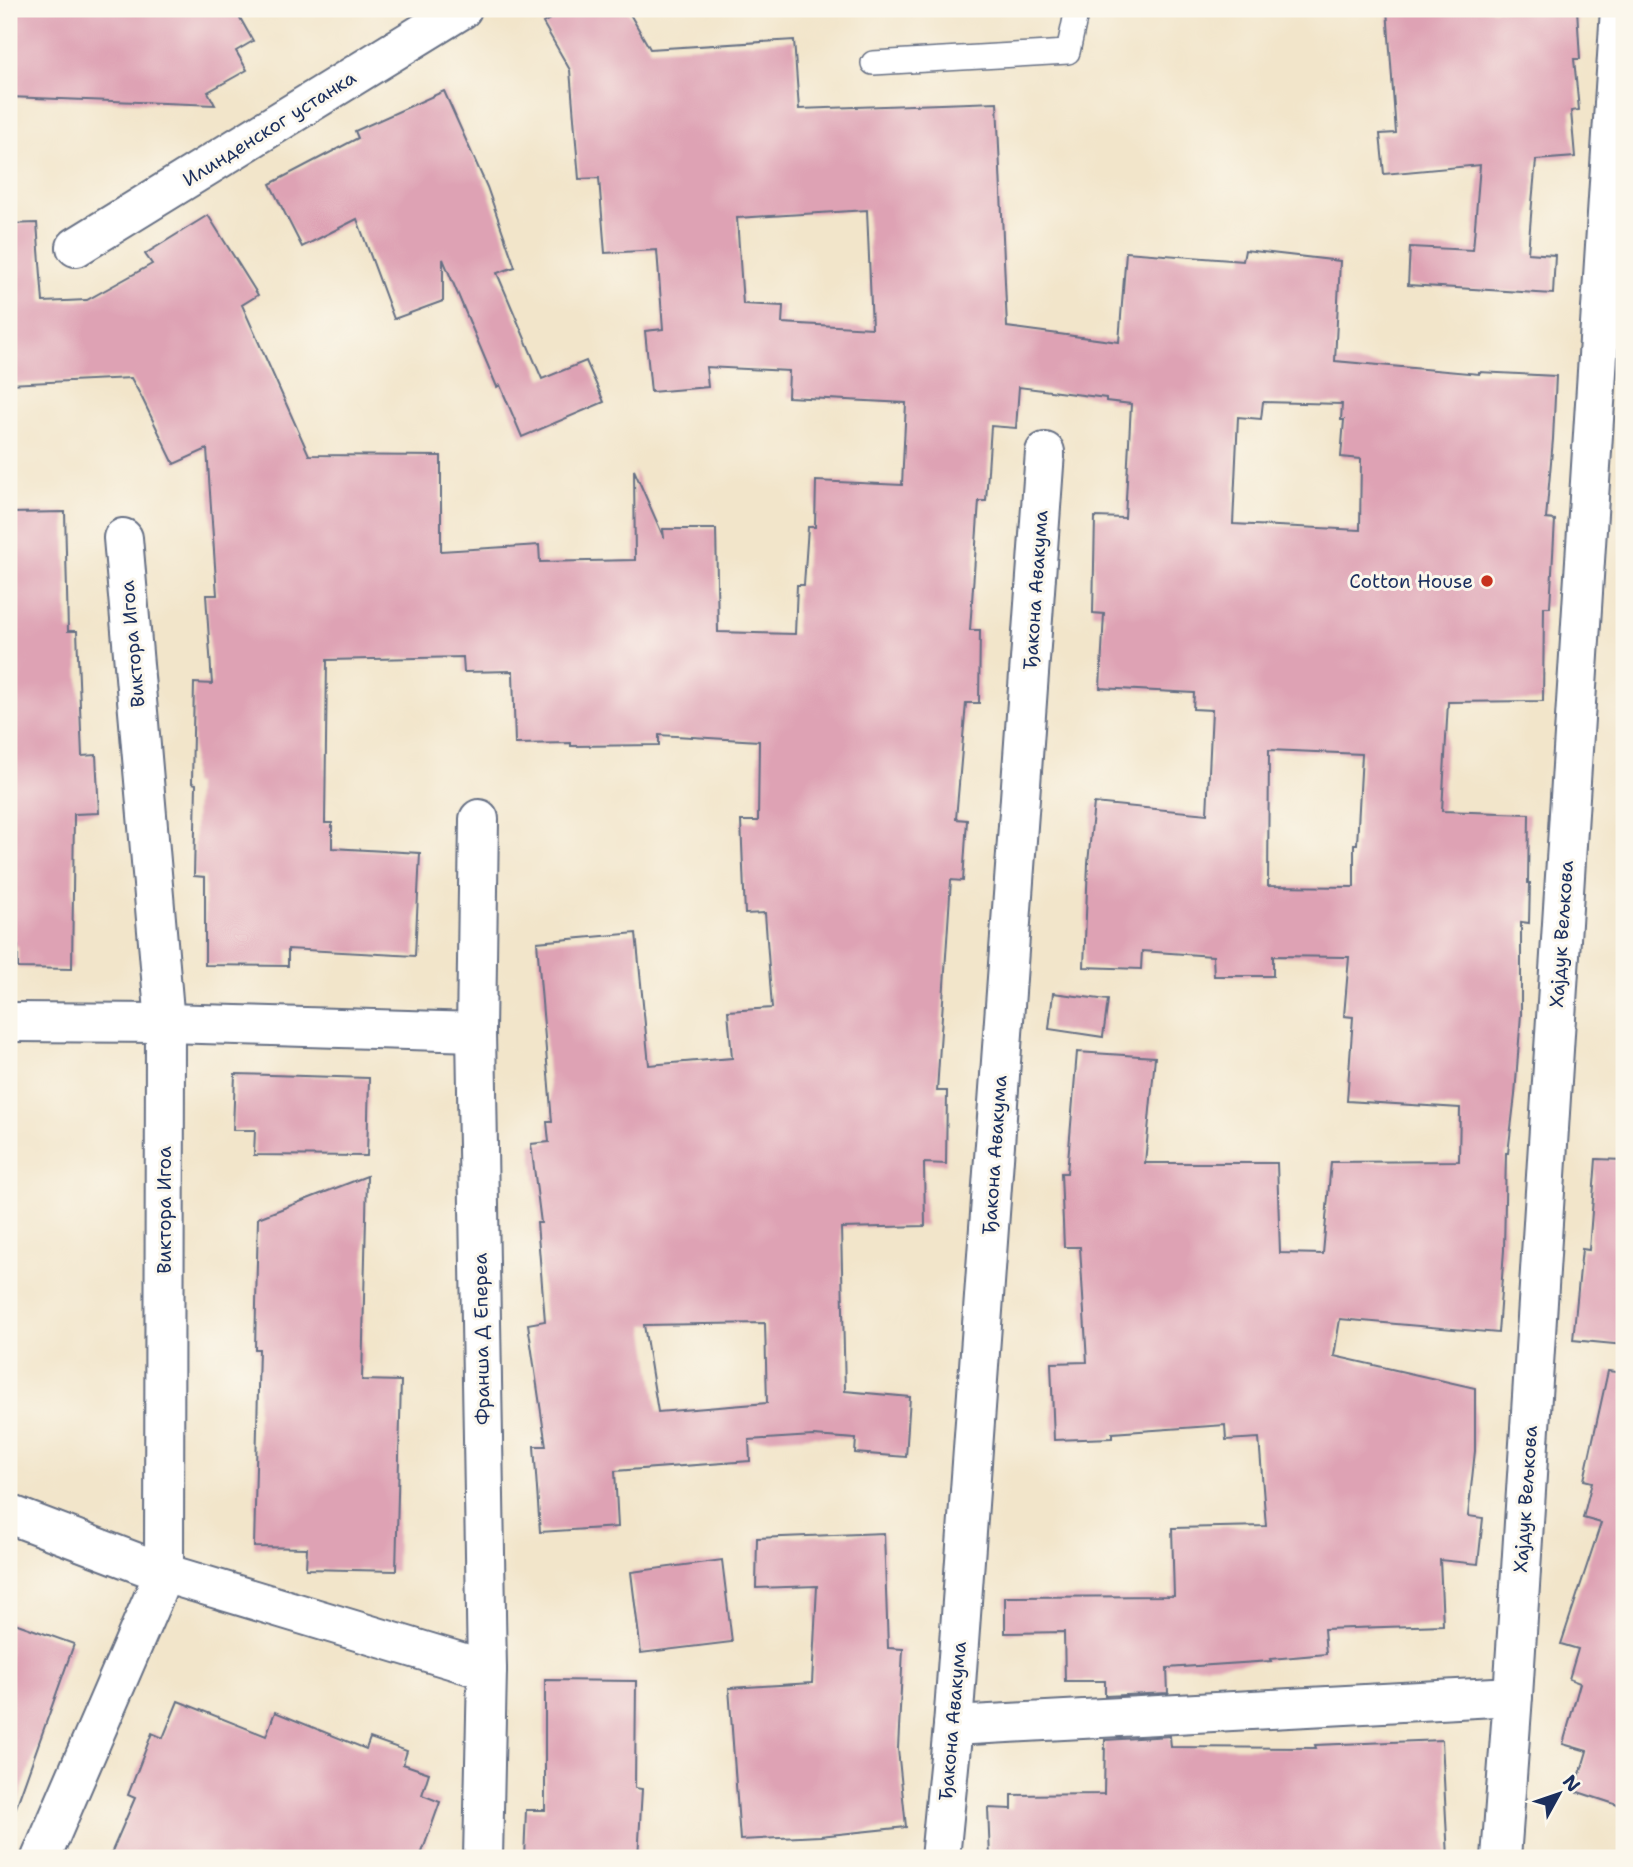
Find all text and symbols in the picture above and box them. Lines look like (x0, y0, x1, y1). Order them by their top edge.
street label: Илинденског устанка (178, 65, 361, 192)
street label: Ђакона Авакума (1017, 509, 1054, 671)
place label: Cotton House (1349, 569, 1473, 594)
marker: Cotton House (1479, 573, 1495, 589)
street label: Виктора Игоа (114, 579, 151, 709)
street label: Хајдук Вељкова (1544, 859, 1579, 1008)
street label: Ђакона Авакума (976, 1074, 1013, 1236)
street label: Виктора Игоа (152, 1146, 177, 1274)
street label: Франша Д Епереа (467, 1252, 496, 1425)
street label: Хајдук Вељкова (1508, 1424, 1543, 1573)
street label: Ђакона Авакума (933, 1640, 972, 1802)
north arrow (1524, 1758, 1594, 1828)
text: N (1557, 1770, 1586, 1797)

